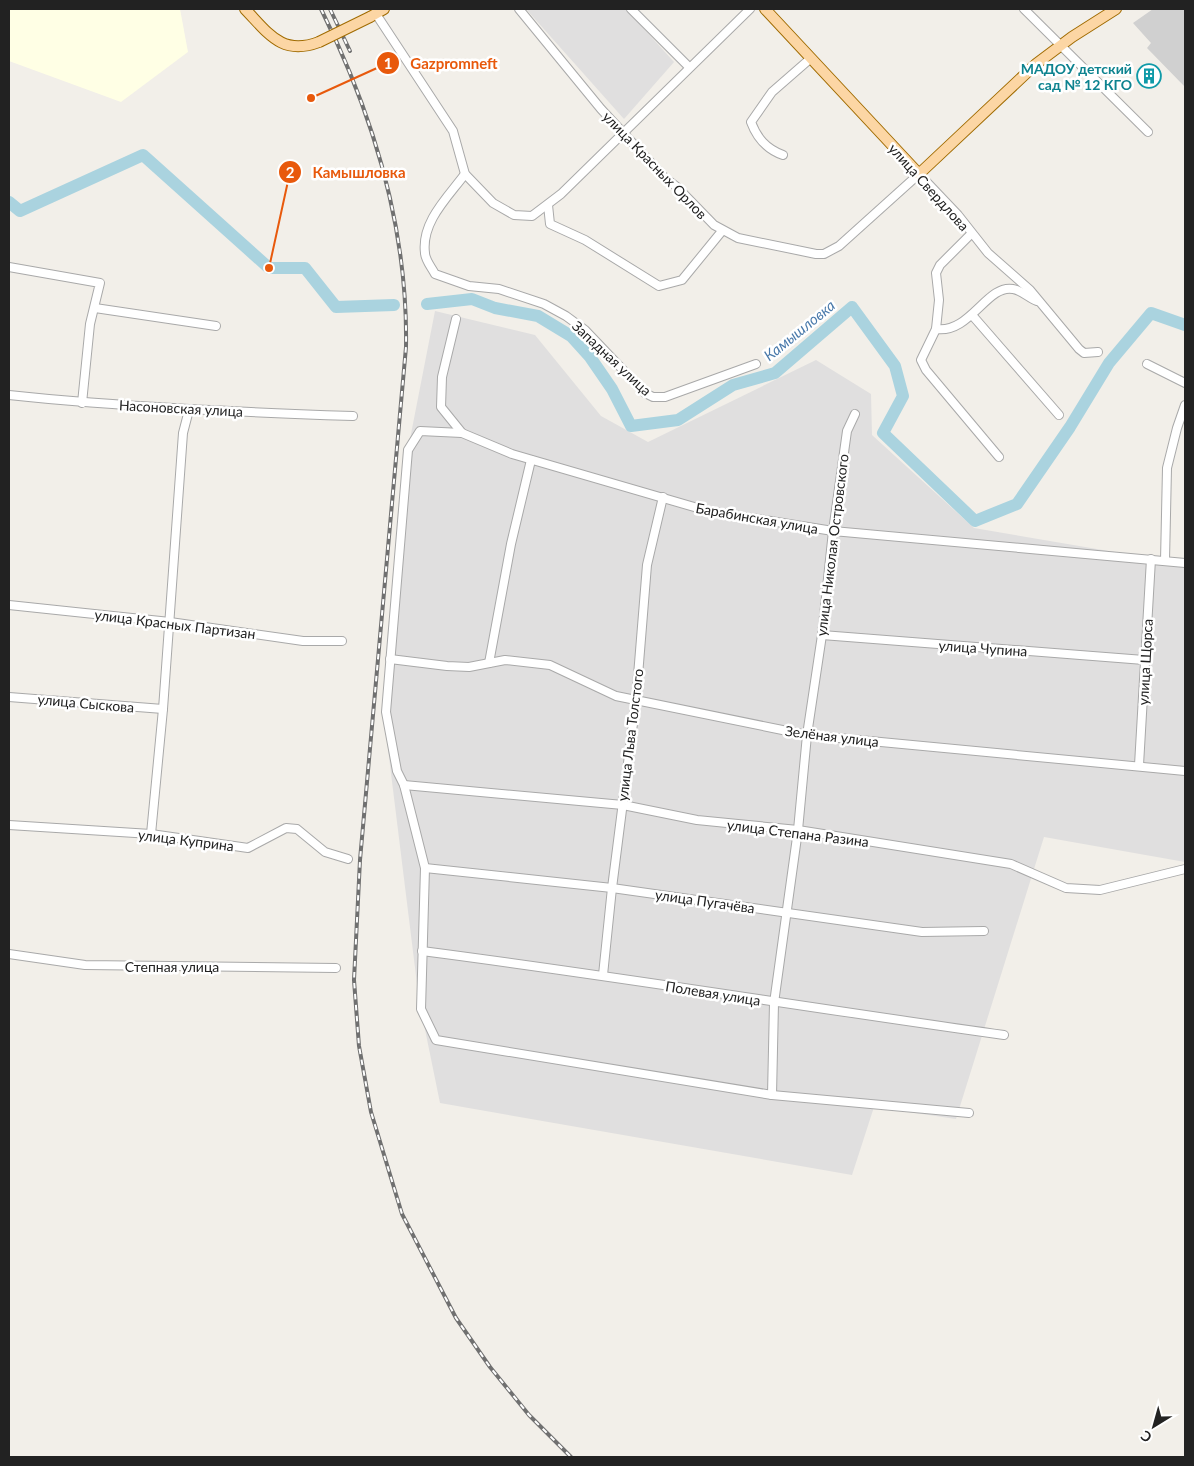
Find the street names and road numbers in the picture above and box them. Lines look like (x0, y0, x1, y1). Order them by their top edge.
street label: улица Красных Орлов (599, 108, 711, 222)
street label: улица Свердлова (885, 140, 973, 234)
street label: Западная улица (569, 317, 655, 399)
street label: Насоновская улица (118, 396, 244, 420)
street label: улица Николая Островского (812, 453, 852, 637)
street label: Барабинская улица (694, 499, 820, 537)
street label: улица Красных Партизан (94, 606, 256, 642)
street label: улица Щорса (1134, 618, 1156, 706)
street label: улица Чупина (938, 636, 1028, 660)
street label: улица Льва Толстого (613, 668, 647, 802)
street label: улица Сыскова (37, 690, 135, 716)
street label: Зелёная улица (784, 722, 880, 750)
street label: улица Степана Разина (726, 816, 870, 850)
street label: улица Куприна (137, 826, 235, 854)
street label: улица Пугачёва (654, 886, 756, 916)
street label: Степная улица (125, 958, 219, 975)
street label: Полевая улица (664, 977, 762, 1009)

